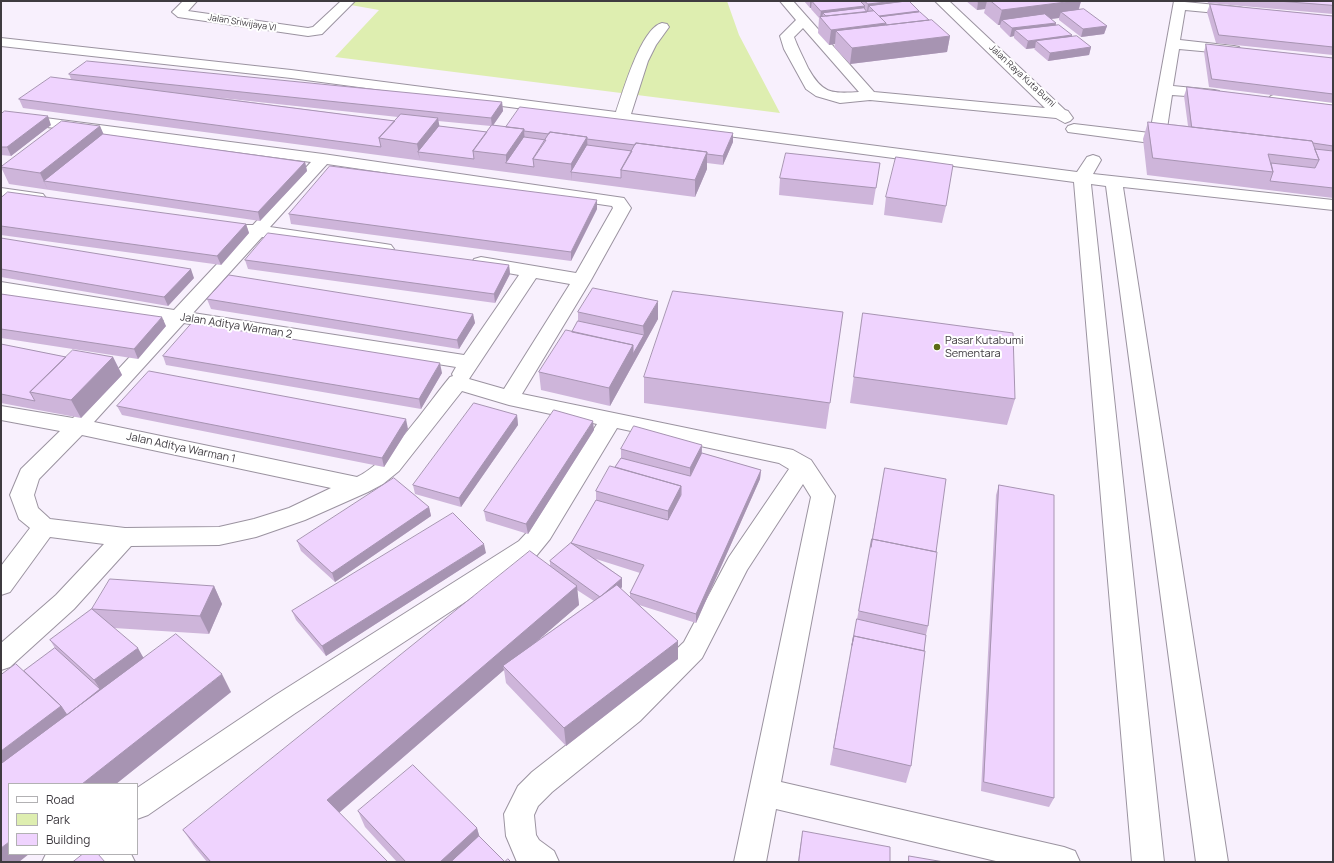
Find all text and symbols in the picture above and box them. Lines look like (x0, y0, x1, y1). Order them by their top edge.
street label: Jalan Sriwijaya VI (207, 12, 277, 34)
street label: Jalan Raya Kuta Bumi (987, 43, 1057, 109)
street label: Jalan Aditya Warman 2 (179, 311, 293, 341)
place label: Pasar Kutabumi Sementara (945, 334, 1024, 360)
marker: Pasar Kutabumi Sementara (932, 342, 942, 352)
street label: Jalan Aditya Warman 1 (125, 430, 237, 466)
legend (8, 783, 138, 855)
text: Road (46, 791, 74, 808)
text: Park (46, 811, 70, 828)
text: Building (46, 831, 90, 848)

